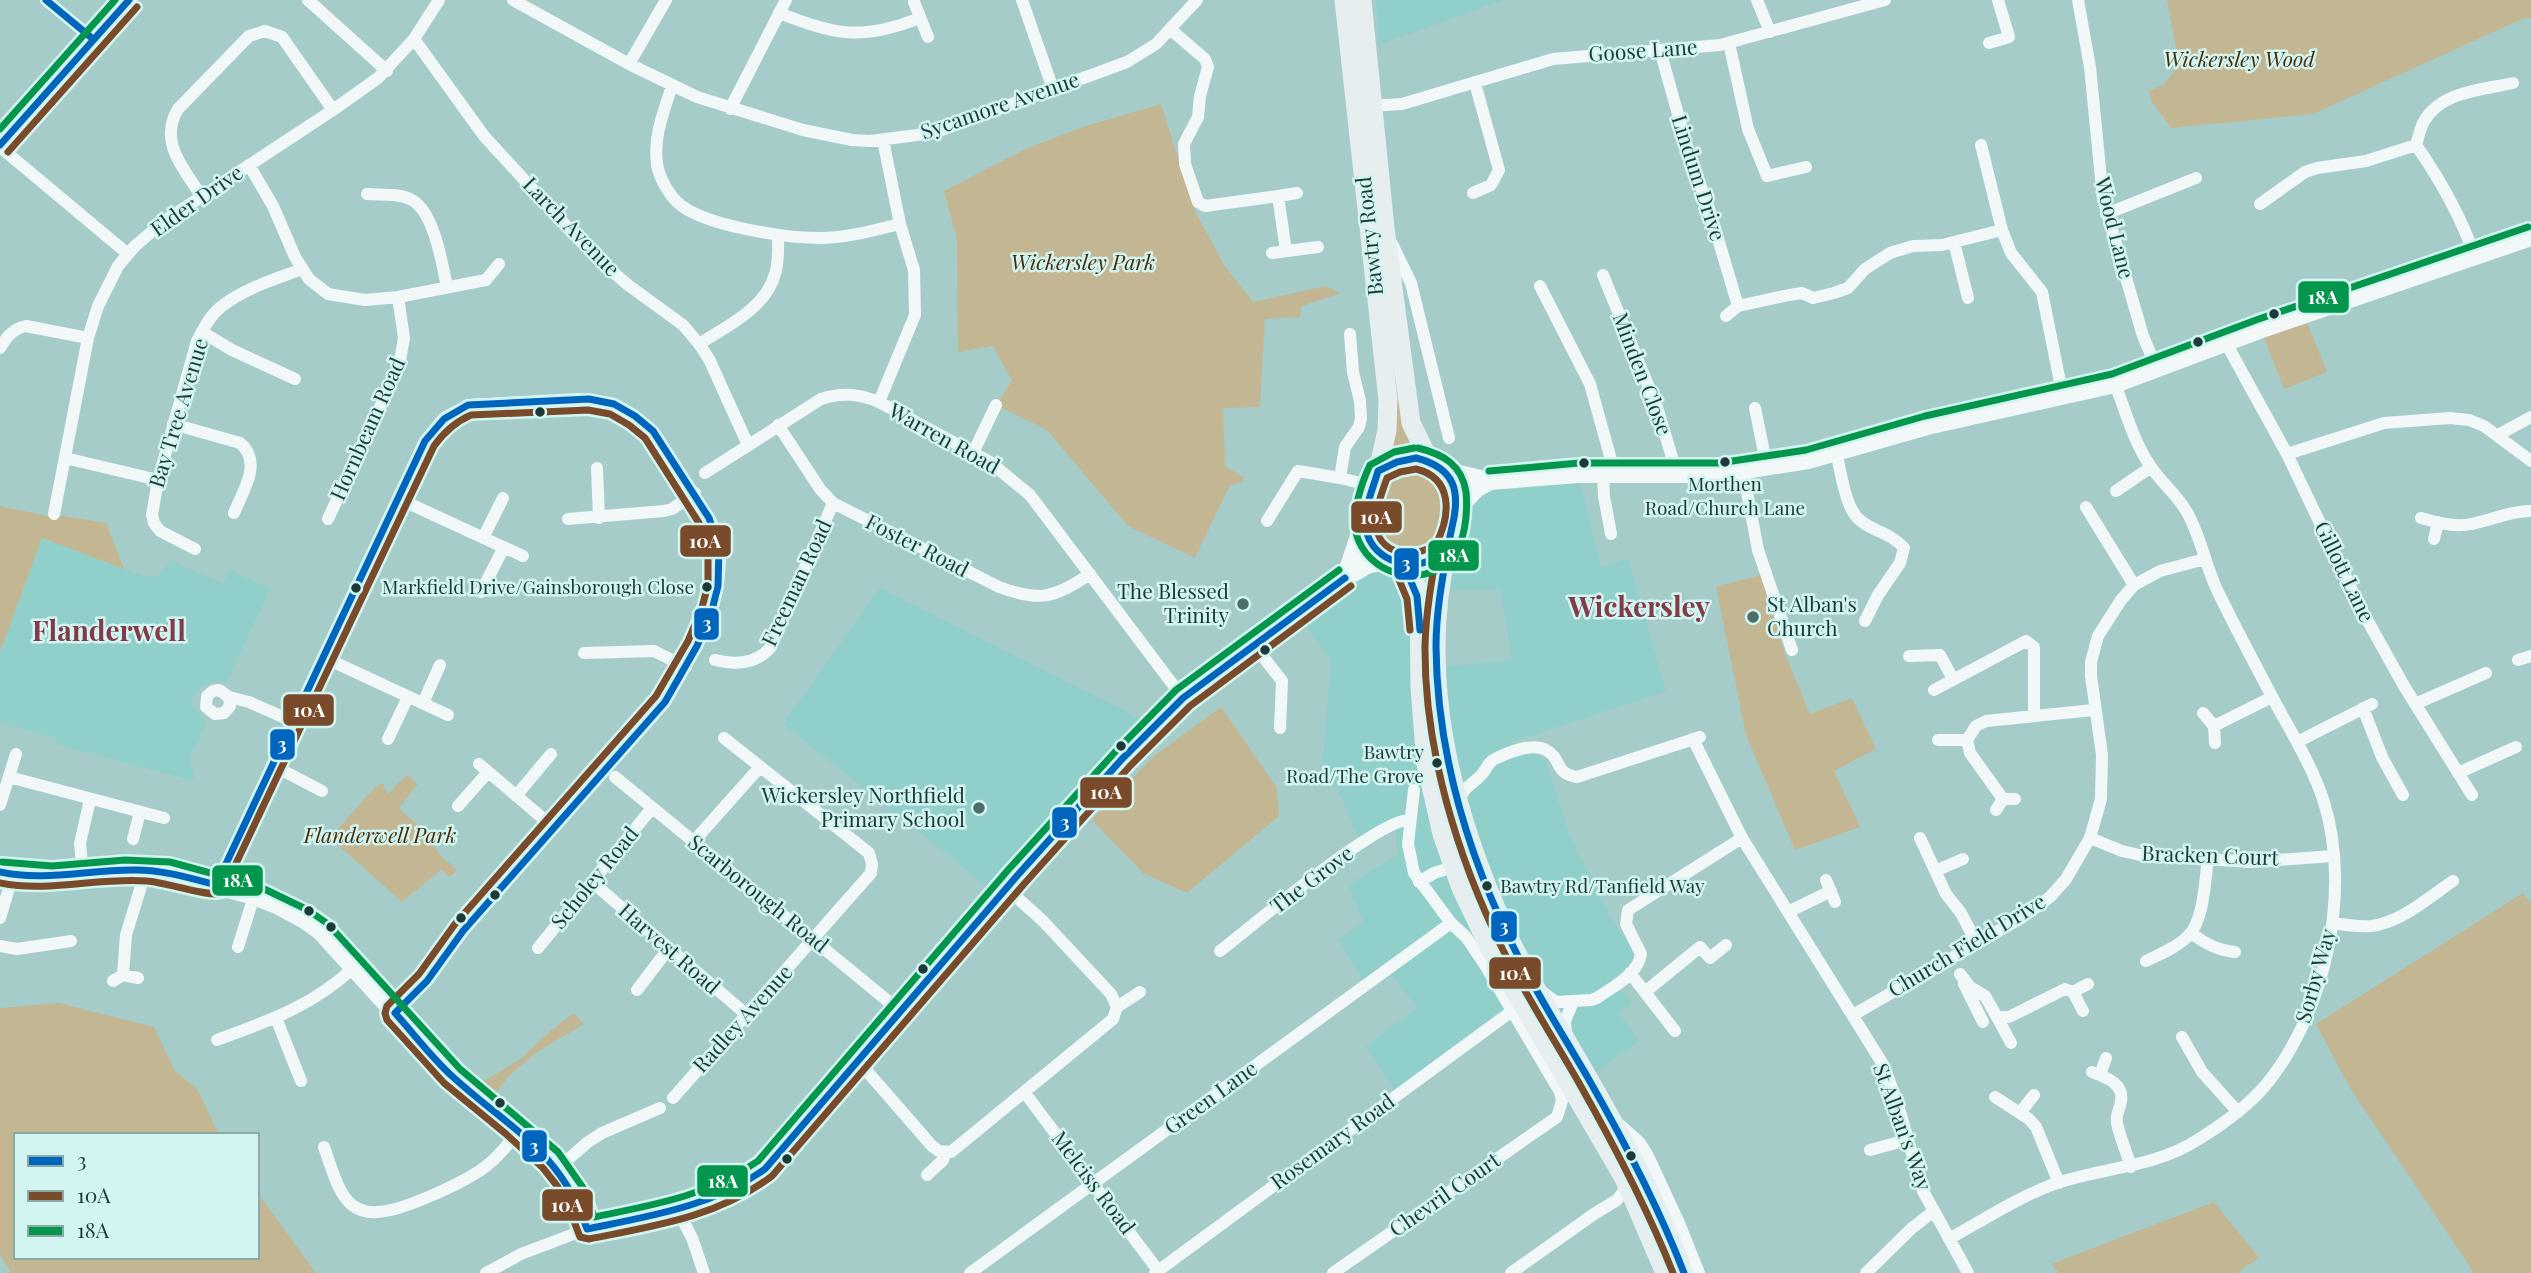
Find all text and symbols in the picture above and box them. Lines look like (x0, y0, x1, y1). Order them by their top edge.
street label: Goose Lane (1588, 31, 1698, 67)
park label: Wickersley Wood (2163, 44, 2315, 72)
street label: Sycamore Avenue (916, 64, 1082, 144)
street label: Lindum Drive (1666, 111, 1733, 244)
street label: Elder Drive (144, 157, 248, 241)
street label: Larch Avenue (518, 170, 627, 281)
street label: Wood Lane (2090, 173, 2142, 281)
street label: Bawtry Road (1348, 175, 1388, 297)
park label: Wickersley Park (1011, 247, 1155, 275)
line badge: 18A (2297, 280, 2350, 314)
text: 18A (2308, 283, 2339, 309)
unlabelled marker (2267, 307, 2281, 321)
street label: Minden Close (1608, 308, 1680, 439)
street label: Bay Tree Avenue (141, 334, 213, 491)
unlabelled marker (2191, 335, 2205, 349)
street label: Hornbeam Road (322, 352, 410, 504)
street label: Warren Road (884, 395, 1005, 479)
unlabelled marker (533, 405, 547, 419)
marker: Morthen Road/Church Lane (1718, 455, 1732, 469)
unlabelled marker (1577, 456, 1591, 470)
place label: Morthen Road/Church Lane (1645, 470, 1805, 520)
line badge: 10A (1350, 500, 1403, 534)
text: 10A (1360, 503, 1392, 529)
street label: Foster Road (862, 506, 974, 582)
street label: Freeman Road (754, 514, 837, 650)
street label: Gillott Lane (2309, 516, 2382, 626)
line badge: 10A (679, 524, 732, 558)
text: 10A (689, 527, 721, 553)
line badge: 18A (1427, 539, 1480, 572)
text: 18A (1439, 541, 1470, 567)
line badge: 3 (1393, 547, 1420, 581)
text: 3 (1401, 549, 1411, 575)
place label: Markfield Drive/Gainsborough Close (382, 573, 694, 599)
place label: The Blessed Trinity (1117, 576, 1229, 628)
marker: Markfield Drive/Gainsborough Close (700, 580, 714, 594)
unlabelled marker (349, 581, 363, 595)
district label: Wickersley (1567, 587, 1710, 624)
place label: St Alban's Church (1767, 589, 1857, 641)
marker: The Blessed Trinity (1235, 596, 1251, 612)
line badge: 3 (693, 607, 720, 641)
text: 3 (702, 609, 712, 635)
marker: St Alban's Church (1745, 609, 1761, 625)
district label: Flanderwell (32, 611, 186, 648)
unlabelled marker (1258, 643, 1272, 657)
line badge: 10A (282, 693, 335, 727)
text: 10A (293, 696, 325, 722)
line badge: 3 (269, 728, 296, 761)
text: 3 (277, 730, 287, 756)
place label: Bawtry Road/The Grove (1286, 738, 1424, 788)
unlabelled marker (1114, 739, 1128, 753)
marker: Bawtry Road/The Grove (1430, 756, 1444, 770)
line badge: 10A (1079, 776, 1133, 809)
text: 10A (1090, 778, 1122, 804)
place label: Wickersley Northfield Primary School (761, 780, 965, 832)
marker: Wickersley Northfield Primary School (971, 800, 987, 816)
line badge: 3 (1051, 806, 1078, 839)
text: 3 (1060, 808, 1070, 834)
park label: Flanderwell Park (303, 820, 456, 848)
street label: Scholey Road (543, 820, 643, 934)
street label: Scarborough Road (683, 827, 835, 958)
street label: The Grove (1264, 838, 1358, 919)
street label: Bracken Court (2141, 838, 2280, 870)
line badge: 18A (211, 864, 264, 897)
text: 18A (223, 866, 254, 892)
place label: Bawtry Rd/Tanfield Way (1500, 872, 1705, 898)
marker: Bawtry Rd/Tanfield Way (1480, 879, 1494, 893)
street label: Church Field Drive (1882, 886, 2050, 1002)
unlabelled marker (488, 888, 502, 902)
street label: Harvest Road (614, 896, 727, 999)
unlabelled marker (302, 904, 316, 918)
line badge: 3 (1490, 910, 1518, 943)
unlabelled marker (454, 911, 468, 925)
text: 3 (1499, 912, 1509, 938)
unlabelled marker (324, 920, 338, 934)
street label: Sorby Way (2287, 925, 2341, 1026)
line badge: 10A (1488, 956, 1542, 990)
street label: Radley Avenue (685, 958, 798, 1078)
text: 10A (1499, 959, 1531, 985)
unlabelled marker (916, 962, 930, 976)
street label: Green Lane (1158, 1053, 1262, 1140)
street label: St Alban's Way (1868, 1059, 1940, 1194)
street label: Rosemary Road (1264, 1086, 1399, 1195)
unlabelled marker (493, 1096, 507, 1110)
street label: Melciss Road (1047, 1124, 1143, 1239)
line badge: 3 (521, 1129, 548, 1163)
text: 3 (529, 1132, 539, 1158)
legend (14, 1133, 259, 1259)
street label: Chevril Court (1383, 1144, 1505, 1242)
text: 3 (77, 1145, 86, 1173)
unlabelled marker (1624, 1149, 1638, 1163)
unlabelled marker (780, 1152, 794, 1166)
line badge: 18A (696, 1164, 749, 1198)
text: 18A (708, 1167, 739, 1193)
text: 10A (77, 1180, 111, 1208)
line badge: 10A (541, 1188, 594, 1222)
text: 10A (551, 1191, 583, 1217)
text: 18A (77, 1215, 110, 1243)

